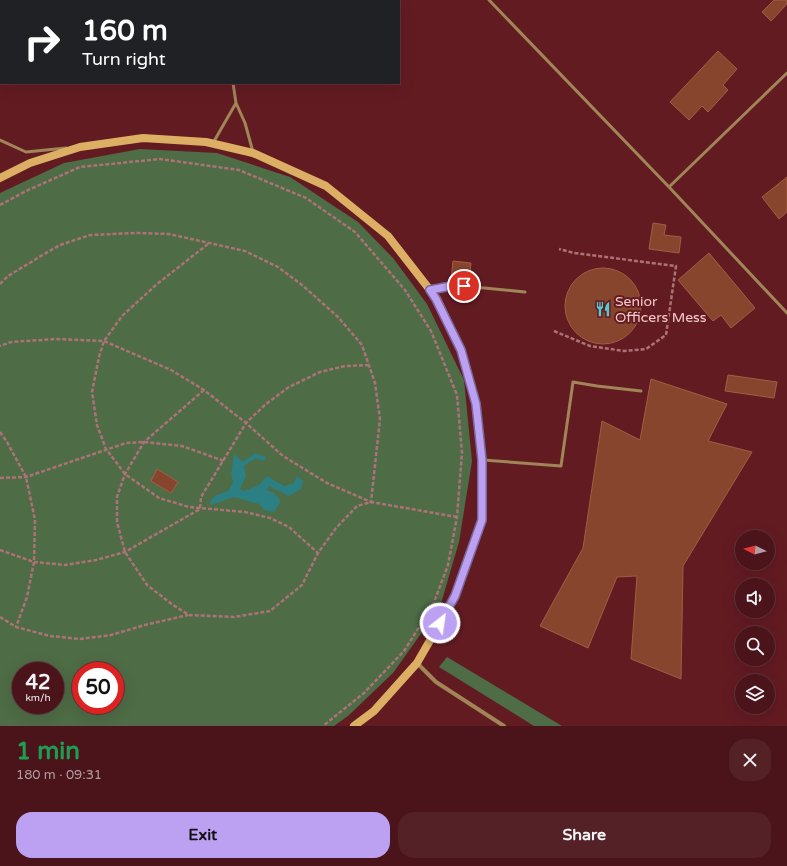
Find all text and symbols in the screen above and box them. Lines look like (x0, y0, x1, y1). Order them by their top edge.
text: 160 m (82, 14, 168, 48)
icon: right (16, 16, 68, 68)
text: Turn right (82, 48, 166, 70)
pin (447, 269, 481, 303)
icon: arrive (453, 275, 475, 297)
place label: Senior Officers Mess (615, 293, 707, 326)
restaurant icon: Senior Officers Mess (594, 300, 612, 318)
north arrow (735, 530, 775, 570)
map controls (735, 530, 775, 714)
button: sound (735, 578, 775, 618)
position arrow (419, 602, 461, 644)
button: search (735, 626, 775, 666)
speed limit sign: 50 (72, 662, 124, 714)
text: 42 (25, 671, 51, 695)
button: layers (735, 674, 775, 714)
text: km/h (25, 692, 51, 704)
text: 1 min (16, 737, 80, 766)
button: close (729, 739, 771, 781)
text: 180 m · 09:31 (16, 767, 102, 783)
button: Exit (16, 812, 390, 858)
button: Share (398, 812, 771, 858)

